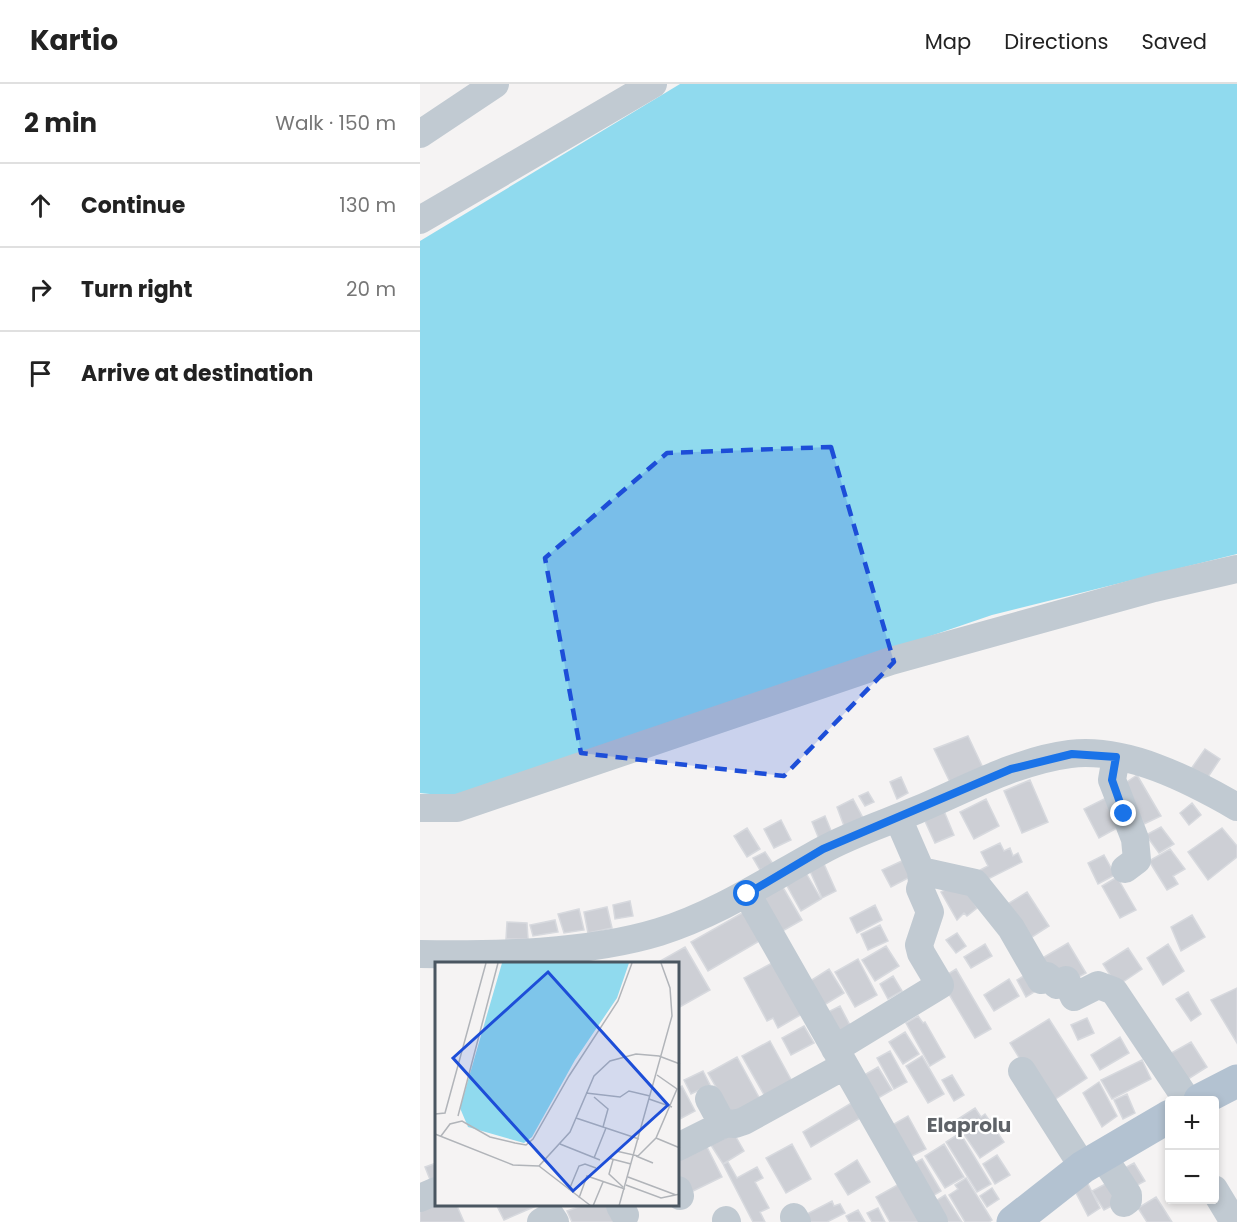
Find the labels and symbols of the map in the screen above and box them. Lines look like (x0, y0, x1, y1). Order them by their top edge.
route end (1110, 800, 1136, 826)
route start (733, 880, 759, 906)
inset map (435, 962, 680, 1207)
district label: Elaprolu (927, 1111, 1011, 1139)

